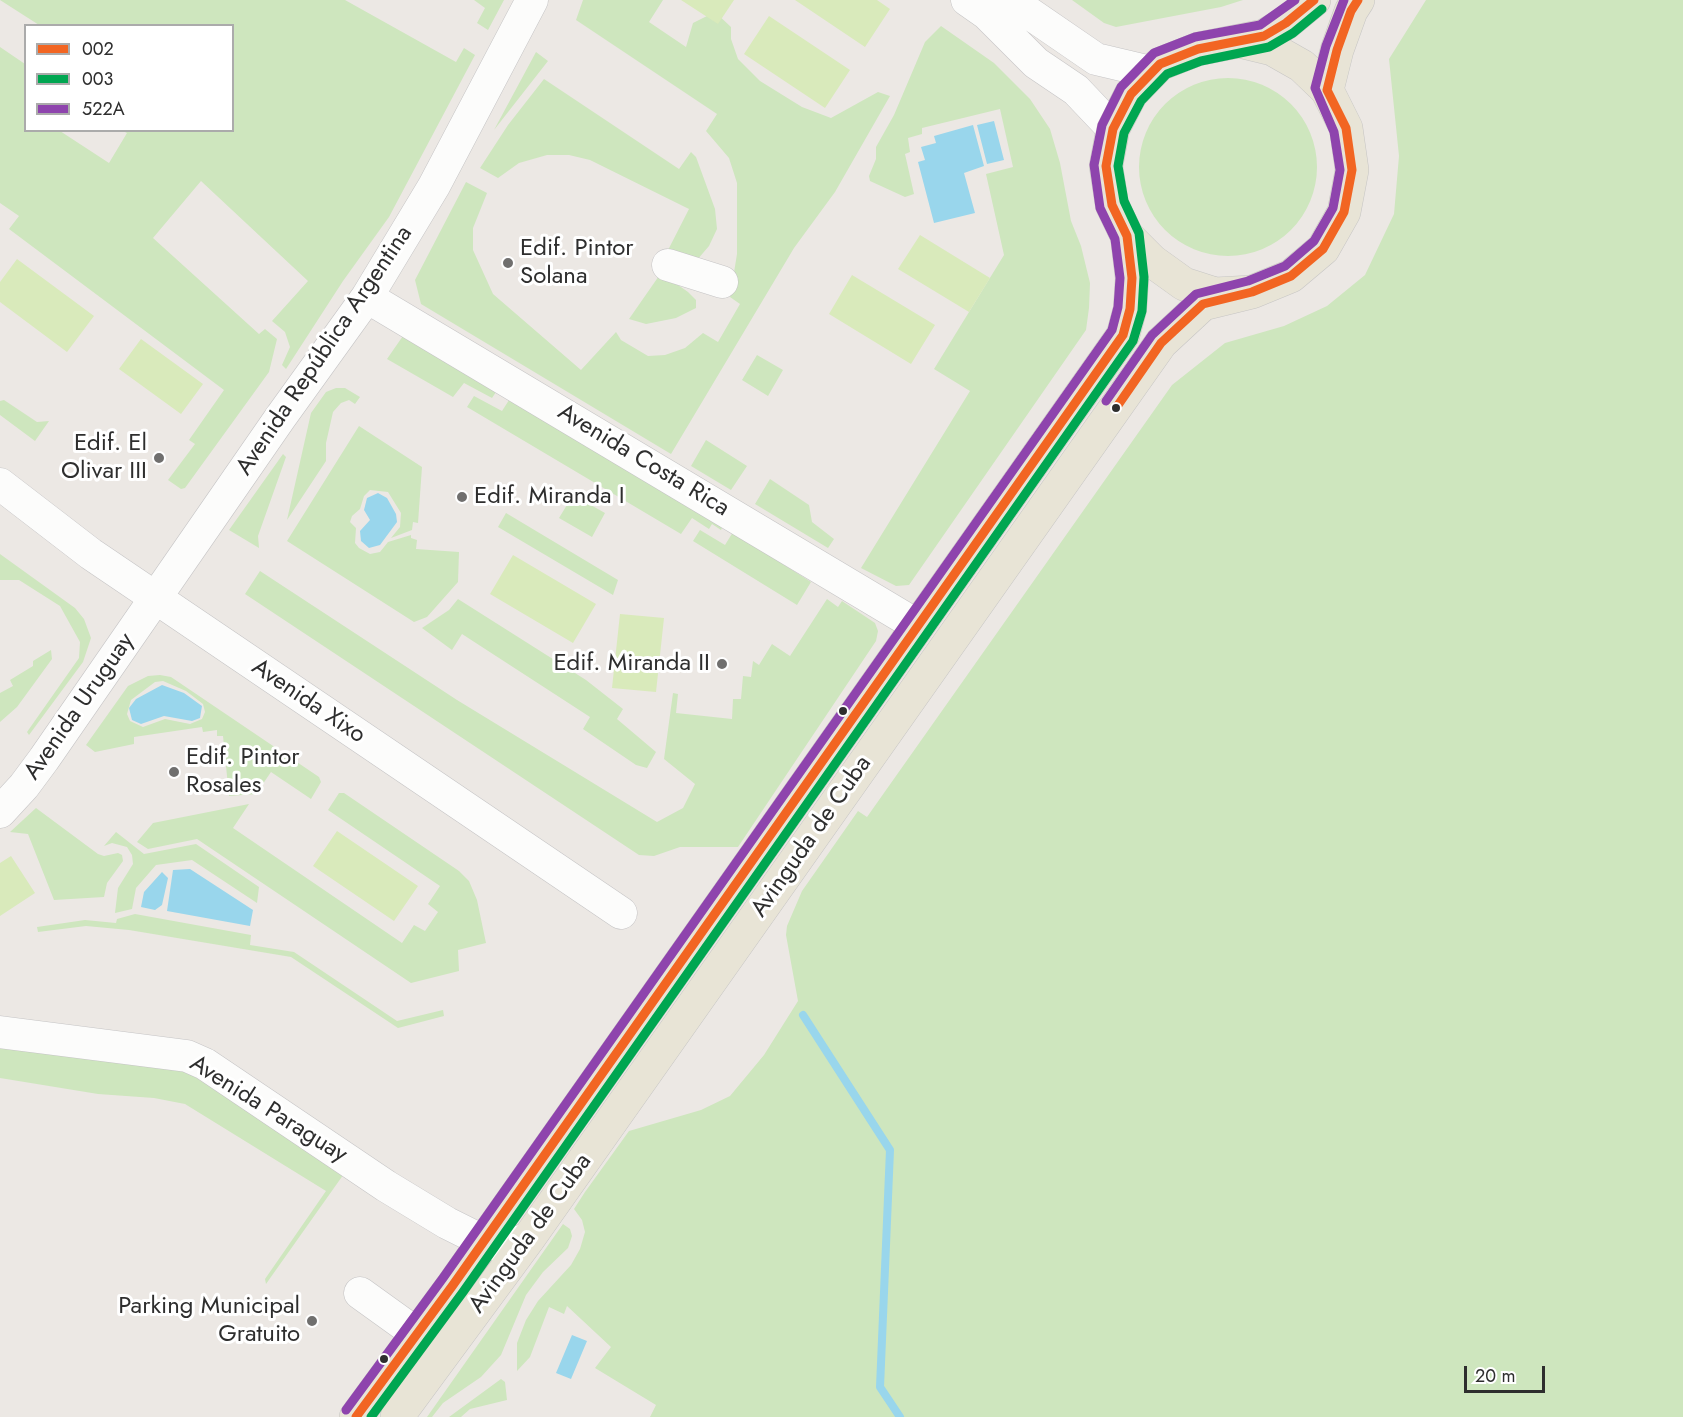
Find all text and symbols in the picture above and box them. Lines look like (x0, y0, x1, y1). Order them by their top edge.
legend (24, 24, 234, 132)
text: 002 (82, 36, 114, 62)
text: 003 (82, 66, 113, 92)
text: 522A (82, 96, 125, 122)
street label: Avenida República Argentina (231, 221, 419, 481)
place label: Edif. Pintor Solana (520, 235, 633, 291)
marker: Edif. Pintor Solana (501, 256, 515, 270)
street label: Avenida Costa Rica (552, 398, 734, 524)
unlabelled marker (1110, 402, 1122, 414)
place label: Edif. El Olivar III (61, 430, 147, 486)
marker: Edif. El Olivar III (152, 451, 166, 465)
place label: Edif. Miranda I (474, 483, 625, 511)
marker: Edif. Miranda I (455, 490, 469, 504)
street label: Avenida Uruguay (19, 628, 141, 786)
place label: Edif. Miranda II (553, 650, 710, 678)
street label: Avenida Xixo (246, 653, 370, 751)
marker: Edif. Miranda II (715, 657, 729, 671)
unlabelled marker (837, 705, 849, 717)
place label: Edif. Pintor Rosales (186, 744, 299, 800)
street label: Avinguda de Cuba (746, 751, 878, 923)
marker: Edif. Pintor Rosales (167, 765, 181, 779)
street label: Avenida Paraguay (184, 1050, 352, 1170)
street label: Avinguda de Cuba (463, 1149, 599, 1319)
place label: Parking Municipal Gratuito (118, 1293, 300, 1349)
marker: Parking Municipal Gratuito (305, 1314, 319, 1328)
unlabelled marker (378, 1353, 390, 1365)
scale bar (1467, 1354, 1548, 1392)
text: 20 m (1475, 1363, 1515, 1389)

